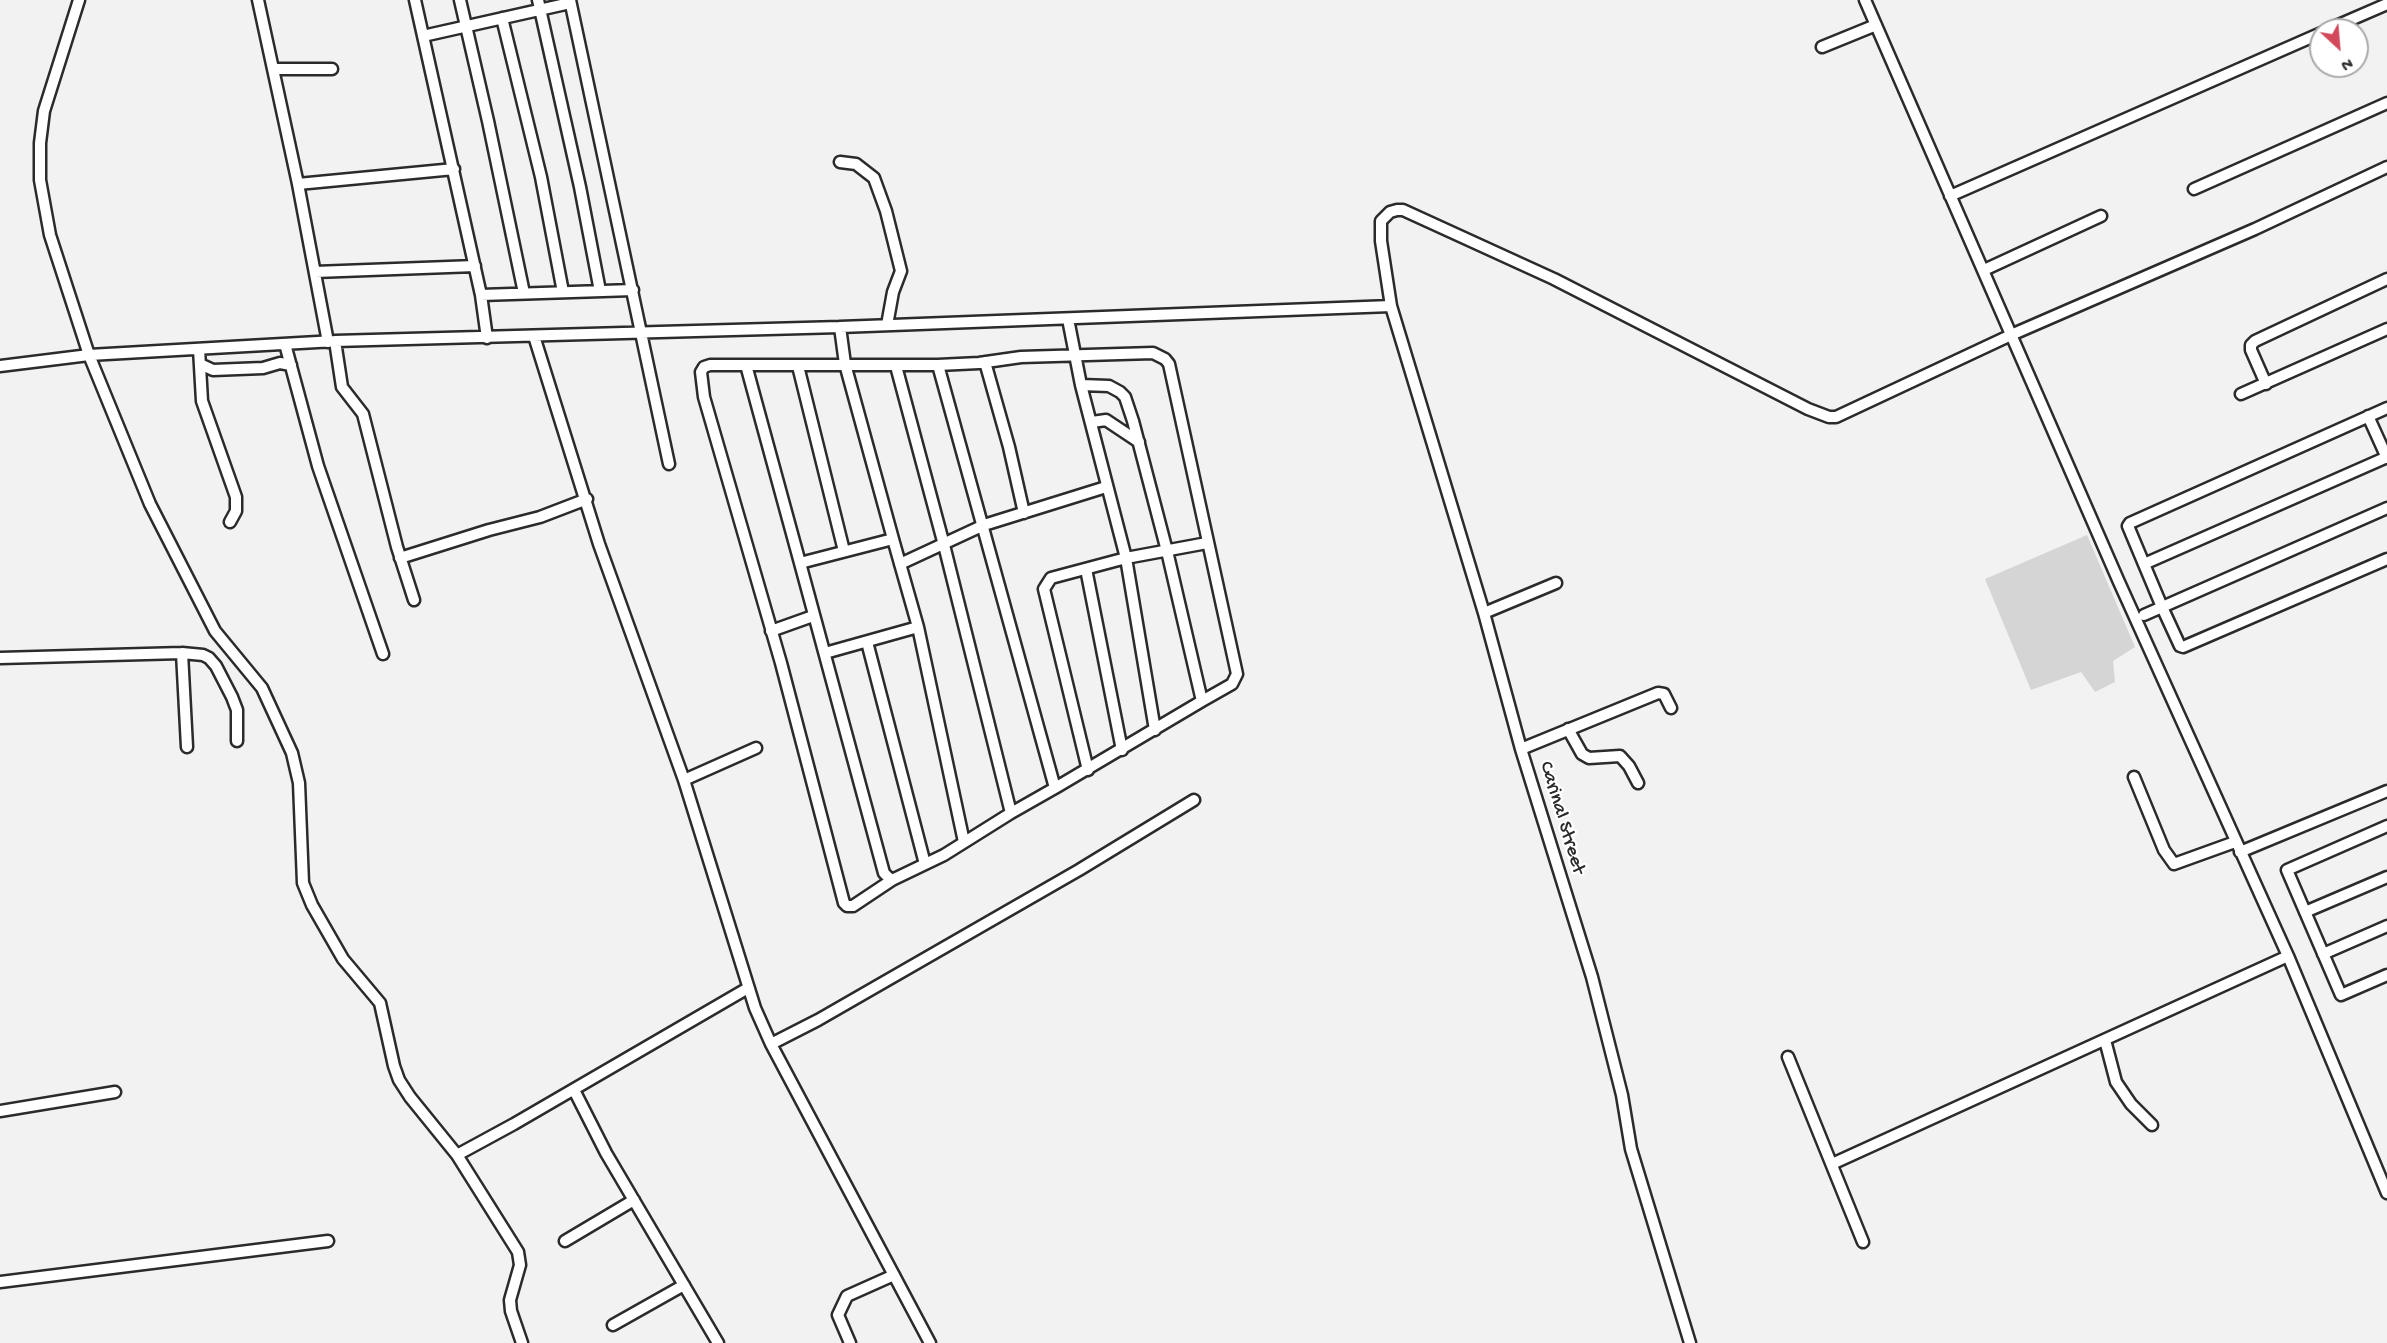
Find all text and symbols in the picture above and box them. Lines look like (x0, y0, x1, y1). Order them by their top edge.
north arrow (2309, 18, 2369, 78)
text: N (2337, 52, 2355, 74)
street label: Carinal Street (1533, 759, 1589, 877)

